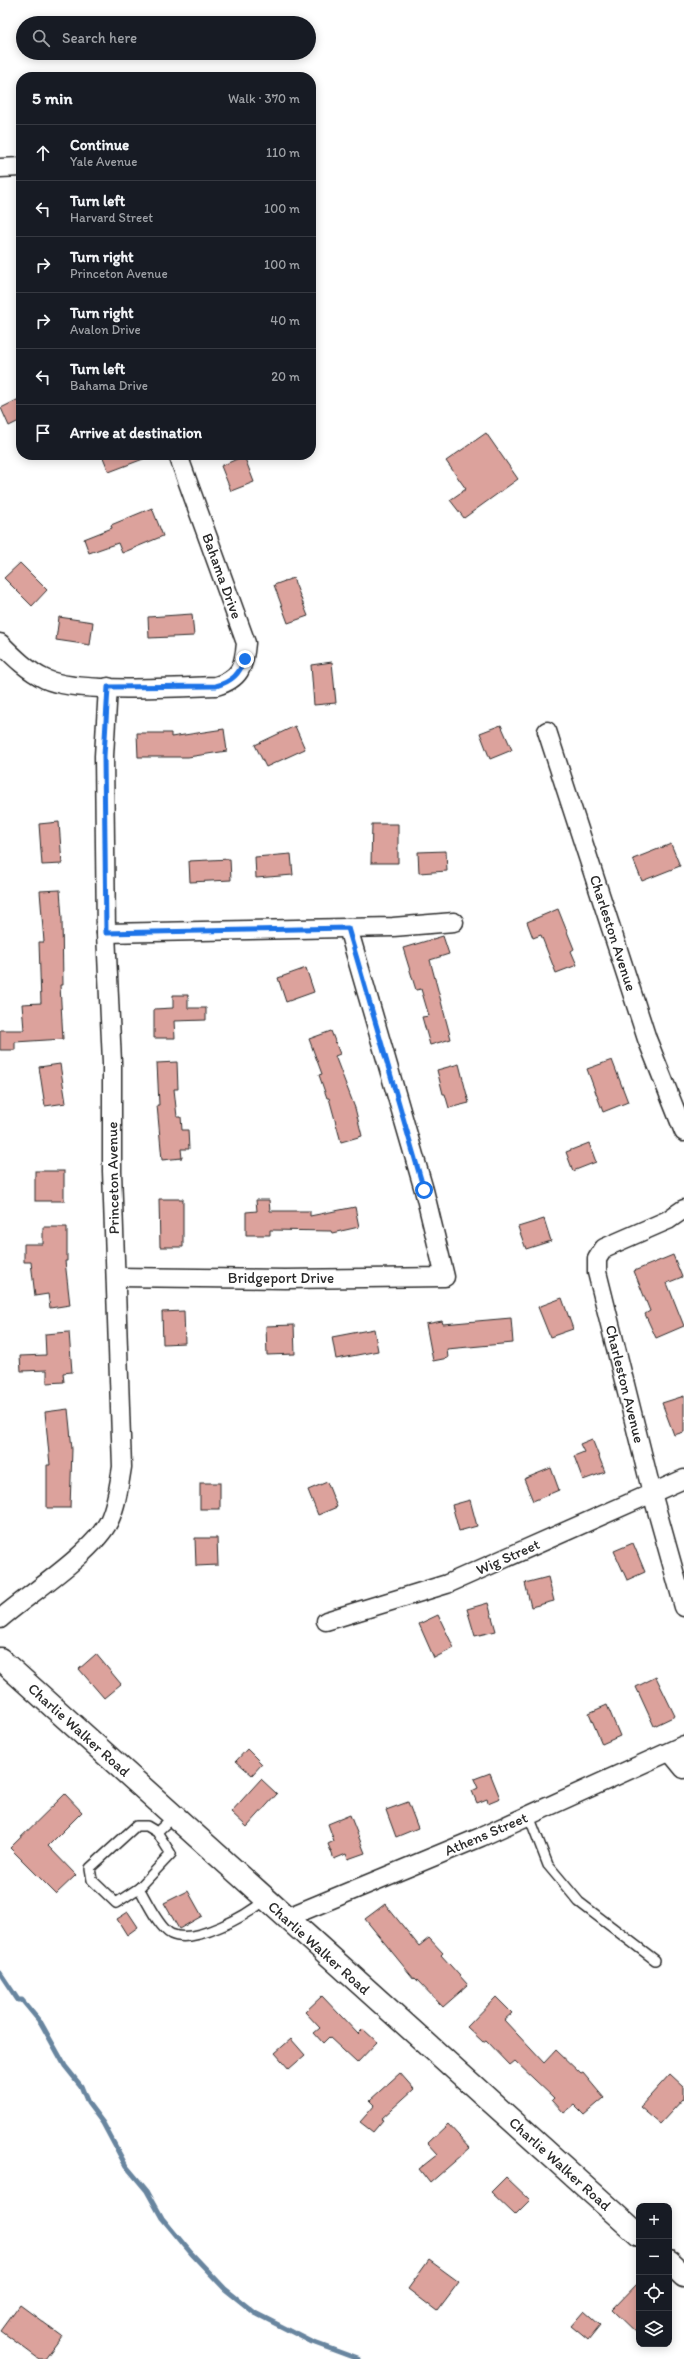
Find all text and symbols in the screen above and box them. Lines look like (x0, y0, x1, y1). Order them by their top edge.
search box (16, 16, 316, 60)
icon: search (30, 27, 52, 49)
text: Search here (62, 29, 137, 47)
text: 5 min (32, 88, 72, 108)
text: Walk · 370 m (228, 91, 300, 106)
text: Continue (70, 136, 129, 154)
icon: ahead (32, 142, 54, 164)
text: 110 m (266, 145, 300, 160)
text: Yale Avenue (70, 154, 137, 169)
text: Turn left (70, 192, 125, 210)
icon: left (32, 198, 54, 220)
text: 100 m (264, 201, 300, 216)
text: Harvard Street (70, 210, 153, 225)
text: Turn right (70, 248, 134, 266)
icon: right (32, 254, 54, 276)
text: 100 m (264, 257, 300, 272)
text: Princeton Avenue (70, 266, 168, 281)
text: Turn right (70, 304, 134, 322)
icon: right (32, 310, 54, 332)
text: 40 m (270, 313, 300, 328)
text: Avalon Drive (70, 322, 141, 337)
text: Turn left (70, 360, 125, 378)
icon: left (32, 366, 54, 388)
text: 20 m (271, 369, 300, 384)
text: Bahama Drive (70, 378, 148, 393)
icon: arrive (32, 422, 54, 444)
text: Arrive at destination (70, 424, 202, 442)
street label: Bahama Drive (198, 531, 246, 621)
route end (236, 650, 254, 668)
street label: Charleston Avenue (586, 873, 640, 993)
street label: Princeton Avenue (103, 1121, 123, 1235)
route start (415, 1181, 433, 1199)
street label: Bridgeport Drive (228, 1269, 334, 1287)
street label: Charleston Avenue (602, 1323, 648, 1445)
street label: Wig Street (473, 1535, 543, 1579)
street label: Charlie Walker Road (24, 1679, 134, 1781)
street label: Athens Street (442, 1808, 531, 1860)
street label: Charlie Walker Road (264, 1897, 374, 1999)
street label: Charlie Walker Road (505, 2113, 615, 2215)
map controls (636, 2203, 672, 2347)
button: + (636, 2203, 672, 2239)
button: − (636, 2239, 672, 2275)
button: locate (636, 2275, 672, 2311)
button: layers (636, 2311, 672, 2347)

